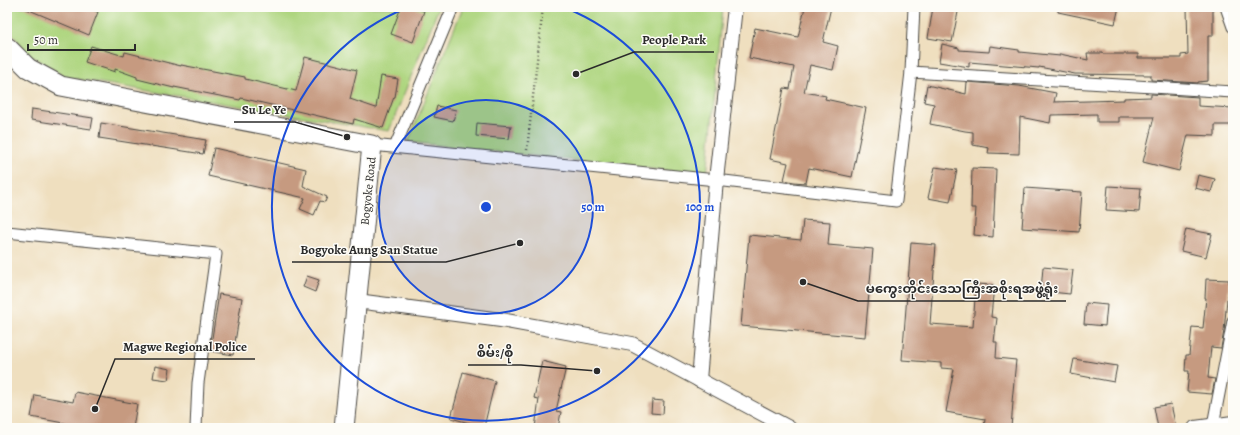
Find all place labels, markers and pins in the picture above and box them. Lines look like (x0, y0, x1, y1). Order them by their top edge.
callout: People Park (634, 27, 714, 52)
callout: Su Le Ye (234, 97, 295, 122)
centre of rings (479, 200, 493, 214)
callout: Bogyoke Aung San Statue (292, 237, 446, 262)
callout: မကွေးတိုင်းဒေသကြီးအစိုးရအဖွဲ့ရုံး (858, 276, 1066, 301)
callout: Magwe Regional Police (115, 334, 255, 359)
callout: စိမ်း/စို (468, 340, 521, 365)

